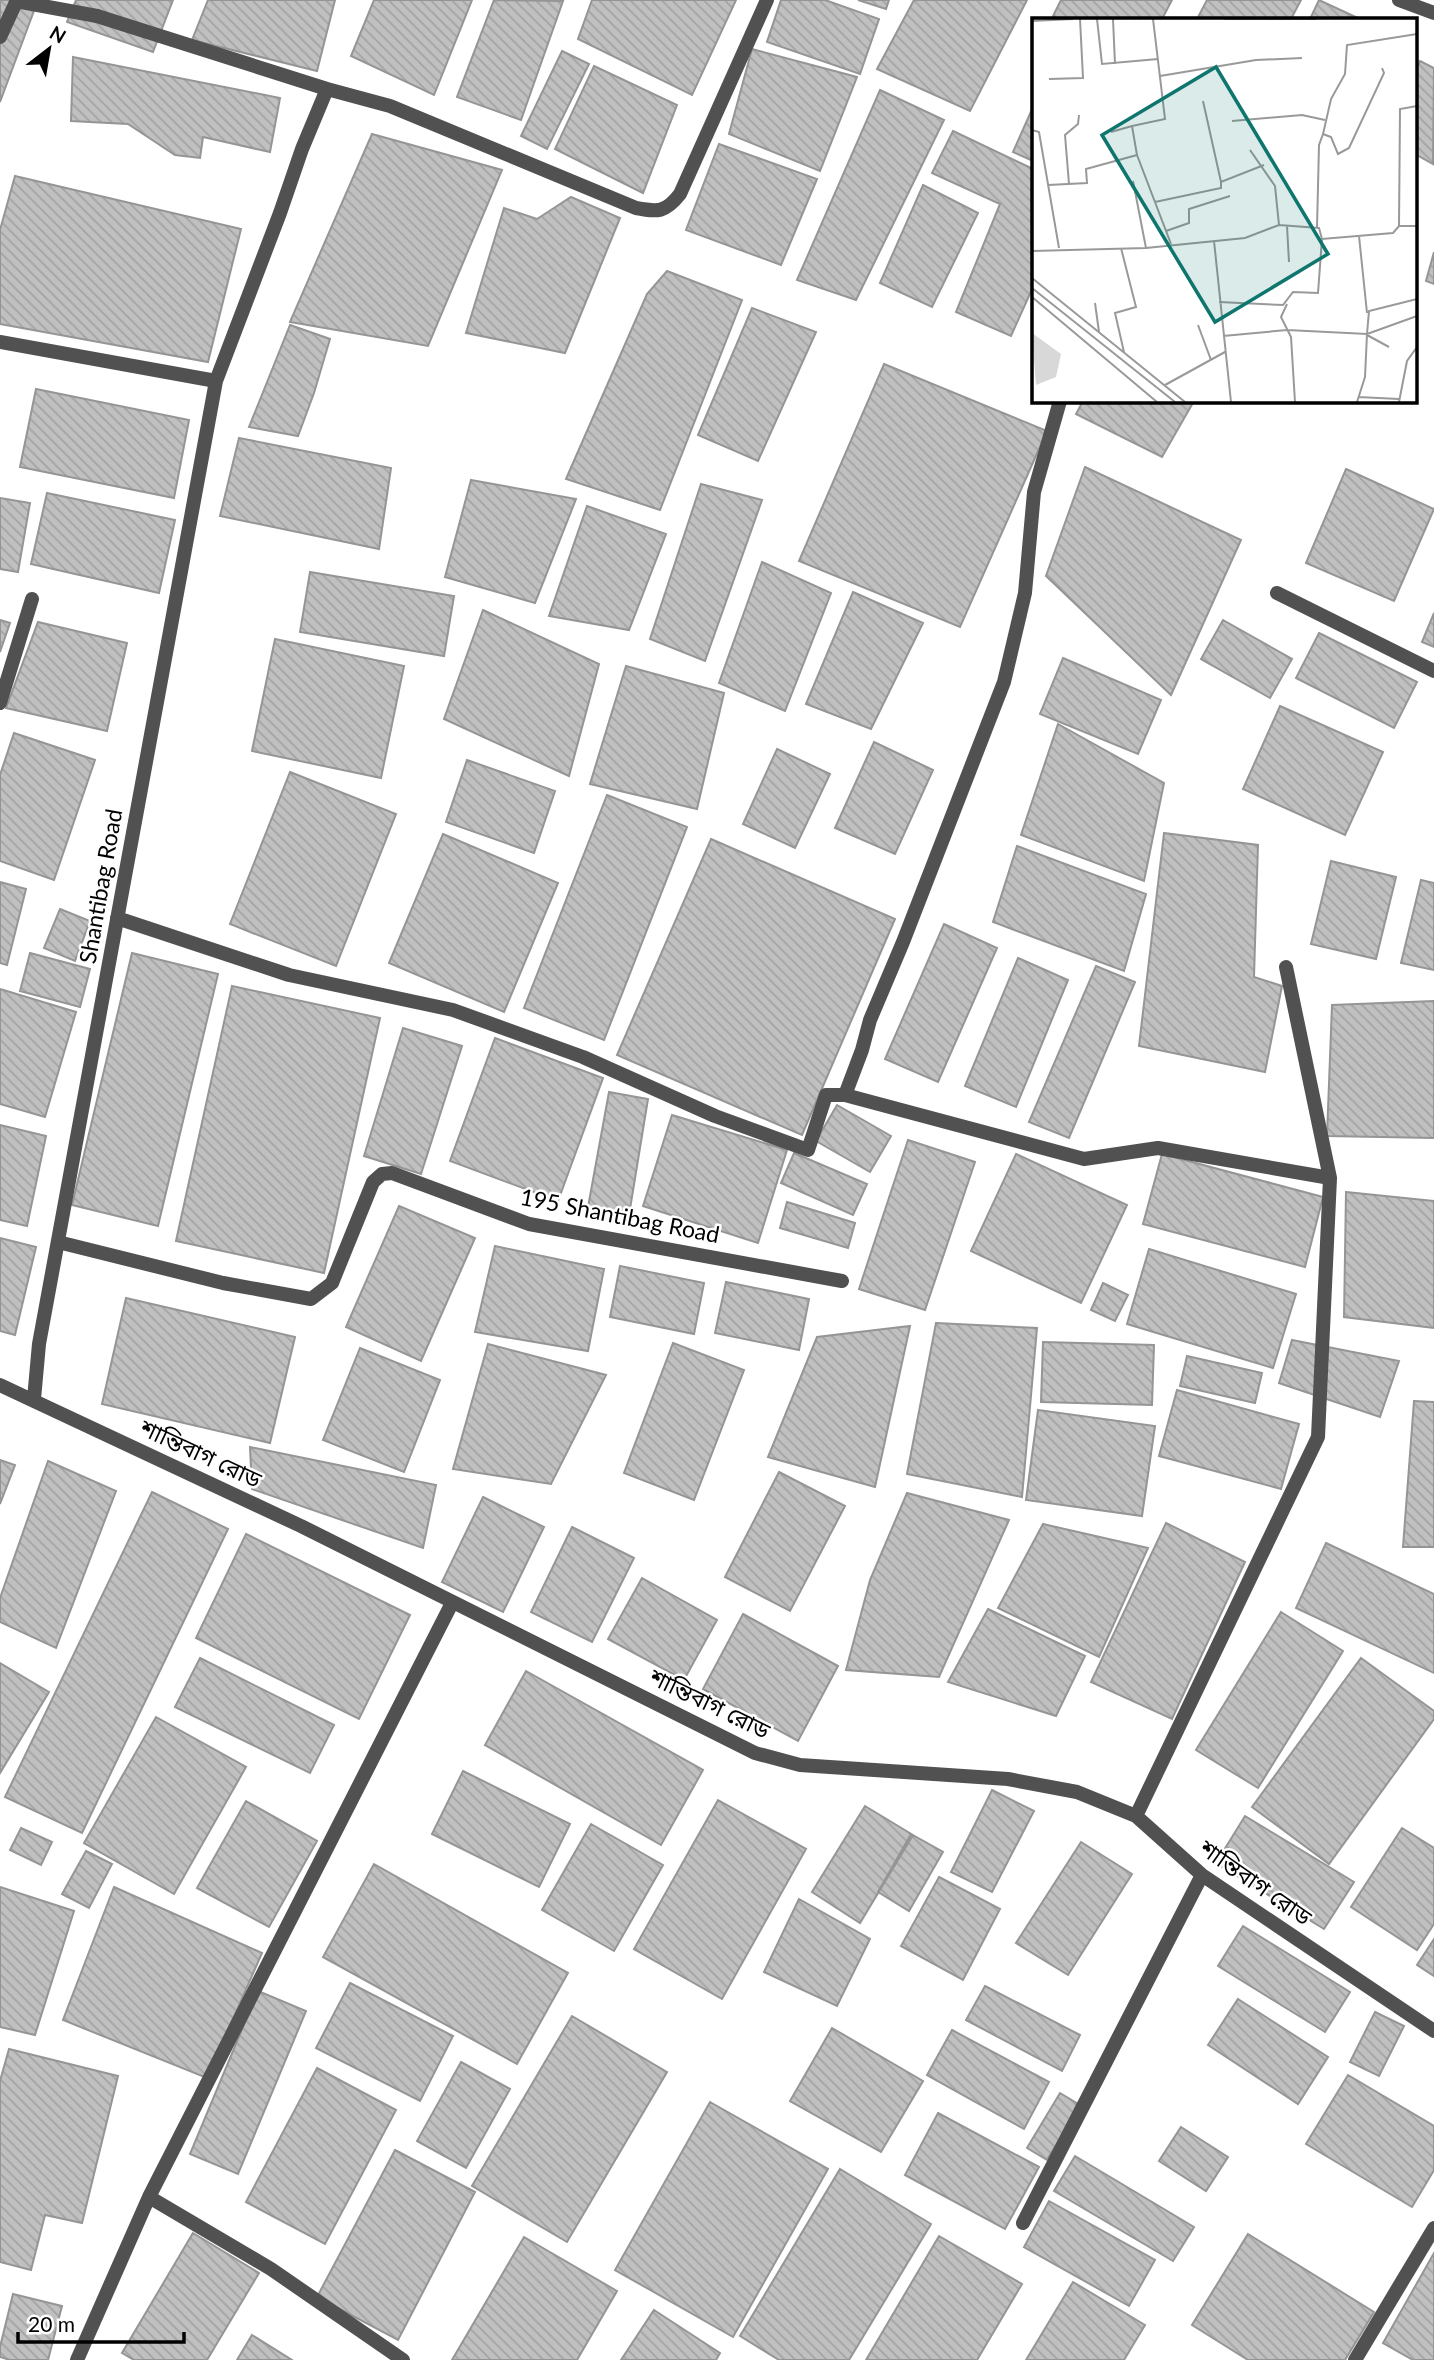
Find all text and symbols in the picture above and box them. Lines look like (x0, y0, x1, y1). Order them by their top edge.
north arrow (14, 14, 84, 84)
inset map (1032, 18, 1416, 402)
text: N (46, 20, 70, 48)
street label: Shantibag Road (73, 806, 127, 966)
street label: 195 Shantibag Road (518, 1182, 722, 1248)
street label: শান্তিবাগ রোড (135, 1412, 267, 1493)
street label: শান্তিবাগ রোড (644, 1661, 775, 1744)
street label: শান্তিবাগ রোড (1194, 1833, 1318, 1931)
scale bar (18, 2300, 184, 2344)
text: 20 m (28, 2311, 75, 2336)

